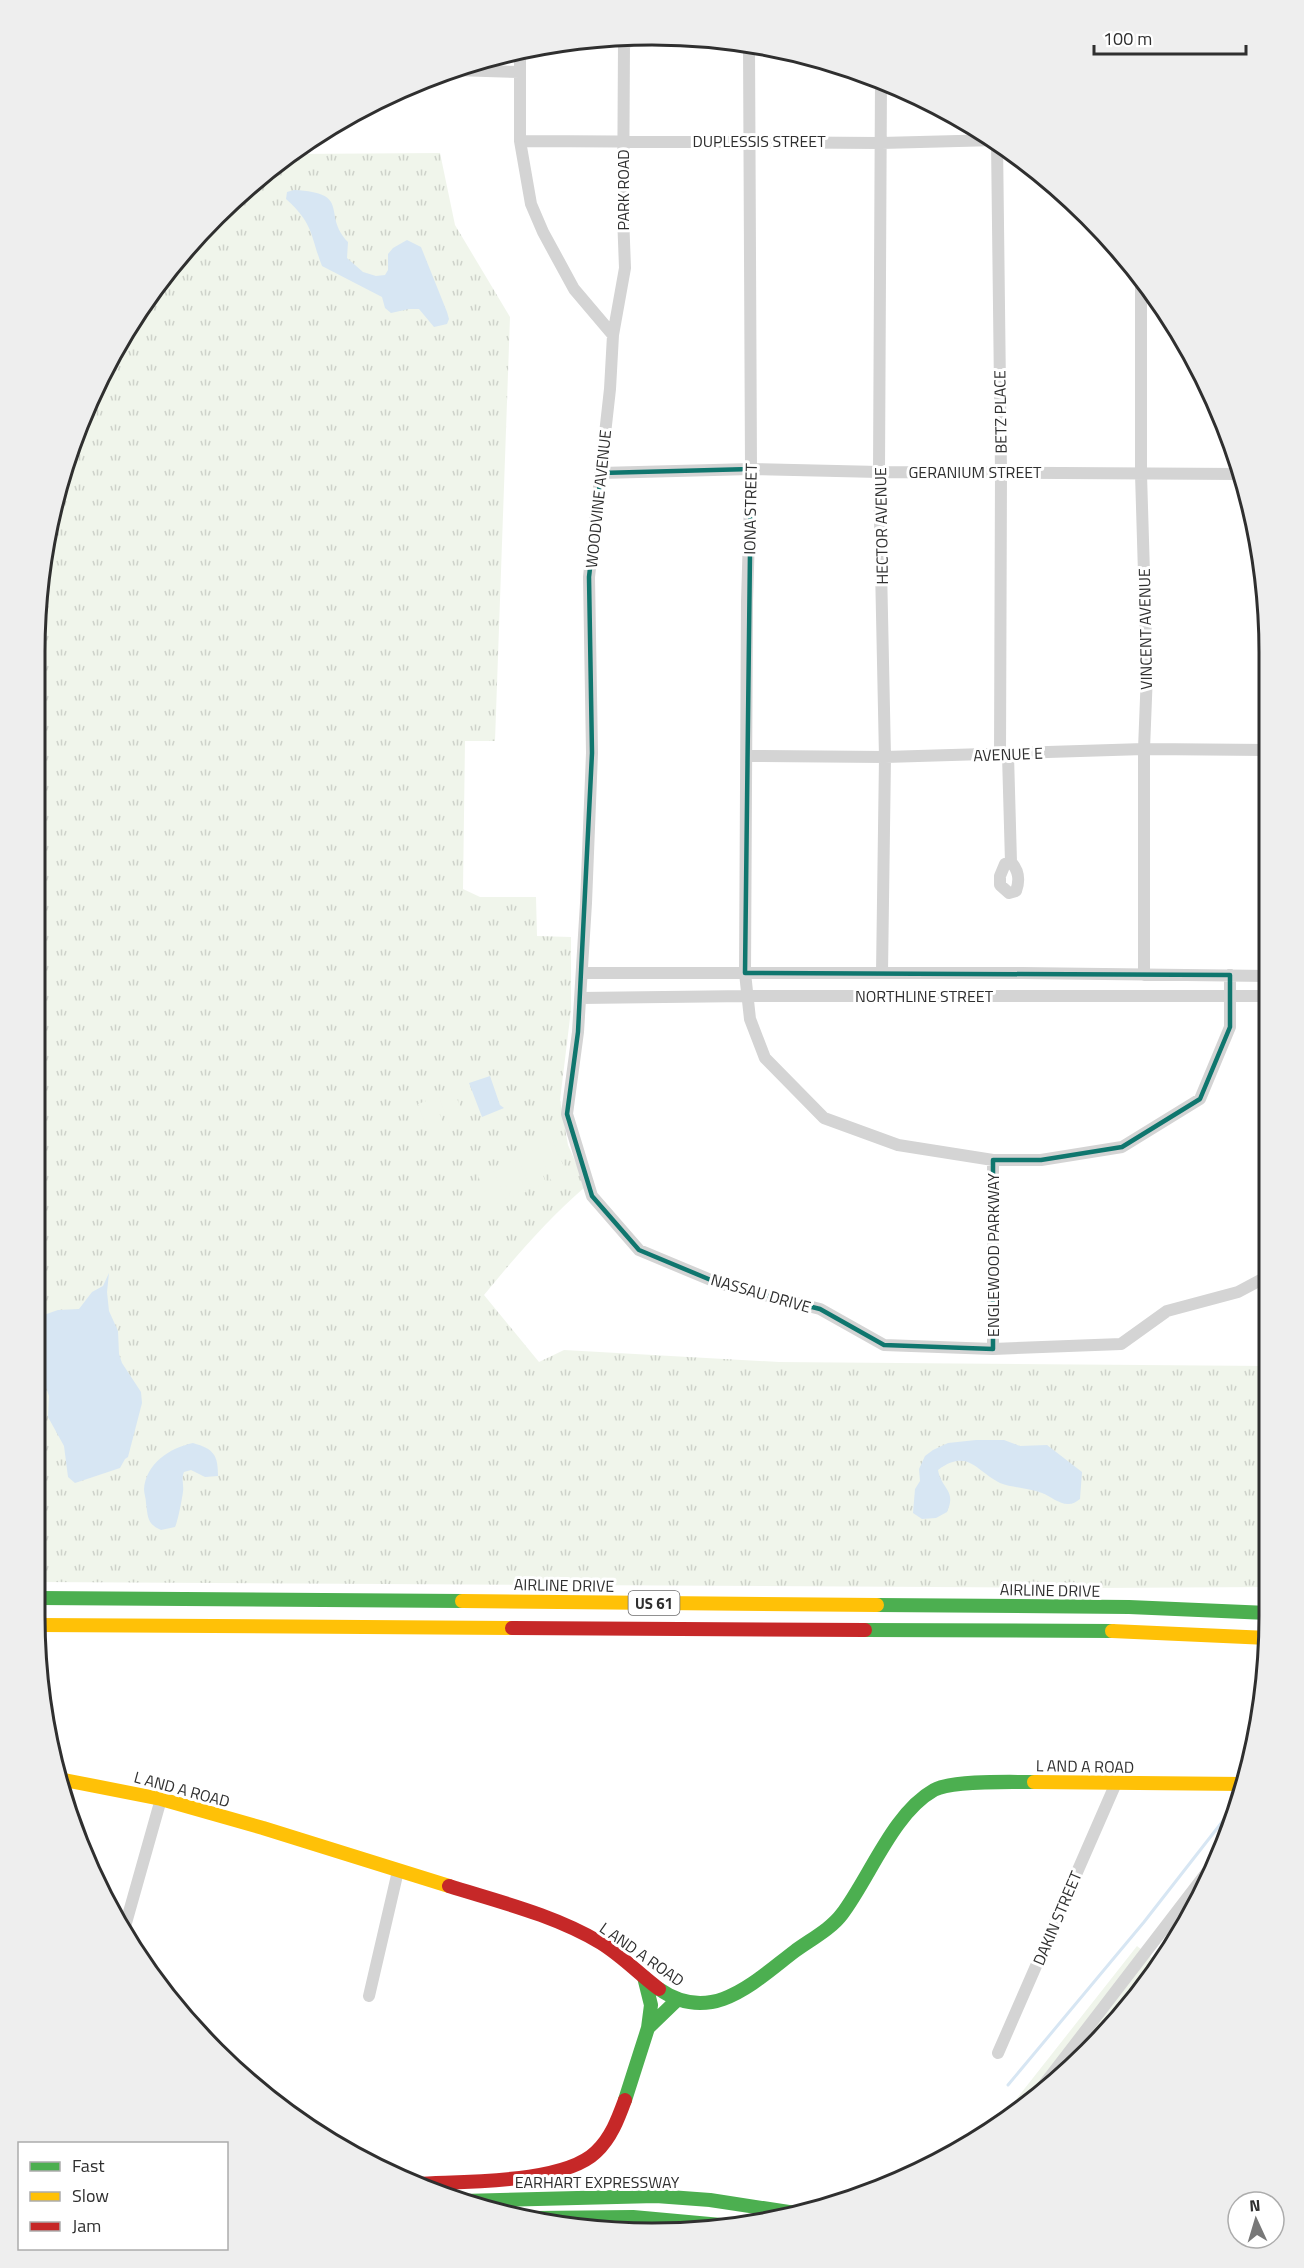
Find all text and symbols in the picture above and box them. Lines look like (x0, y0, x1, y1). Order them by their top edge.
scale bar (1094, 18, 1246, 56)
text: 100 m (1103, 25, 1152, 52)
street label: DUPLESSIS STREET (692, 129, 826, 153)
street label: PARK ROAD (611, 149, 635, 231)
street label: BETZ PLACE (987, 370, 1013, 454)
street label: WOODVINE AVENUE (579, 428, 617, 569)
street label: GERANIUM STREET (908, 460, 1042, 484)
street label: IONA STREET (737, 463, 763, 555)
street label: HECTOR AVENUE (868, 467, 894, 585)
street label: VINCENT AVENUE (1132, 568, 1158, 690)
street label: AVENUE E (973, 741, 1043, 767)
street label: NORTHLINE STREET (855, 984, 994, 1008)
street label: ENGLEWOOD PARKWAY (981, 1173, 1005, 1337)
street label: NASSAU DRIVE (708, 1267, 814, 1319)
street label: AIRLINE DRIVE (514, 1572, 615, 1598)
street label: AIRLINE DRIVE (1000, 1577, 1101, 1603)
road number: US 61 (628, 1591, 680, 1615)
street label: L AND A ROAD (1036, 1753, 1134, 1779)
street label: L AND A ROAD (131, 1765, 233, 1813)
street label: DAKIN STREET (1026, 1867, 1088, 1969)
street label: L AND A ROAD (595, 1916, 689, 1992)
legend (18, 2142, 228, 2250)
text: Fast (72, 2152, 105, 2179)
street label: EARHART EXPRESSWAY (515, 2170, 680, 2194)
text: Slow (72, 2182, 109, 2209)
north arrow (1226, 2190, 1286, 2250)
text: N (1249, 2193, 1261, 2217)
text: Jam (72, 2212, 101, 2239)

